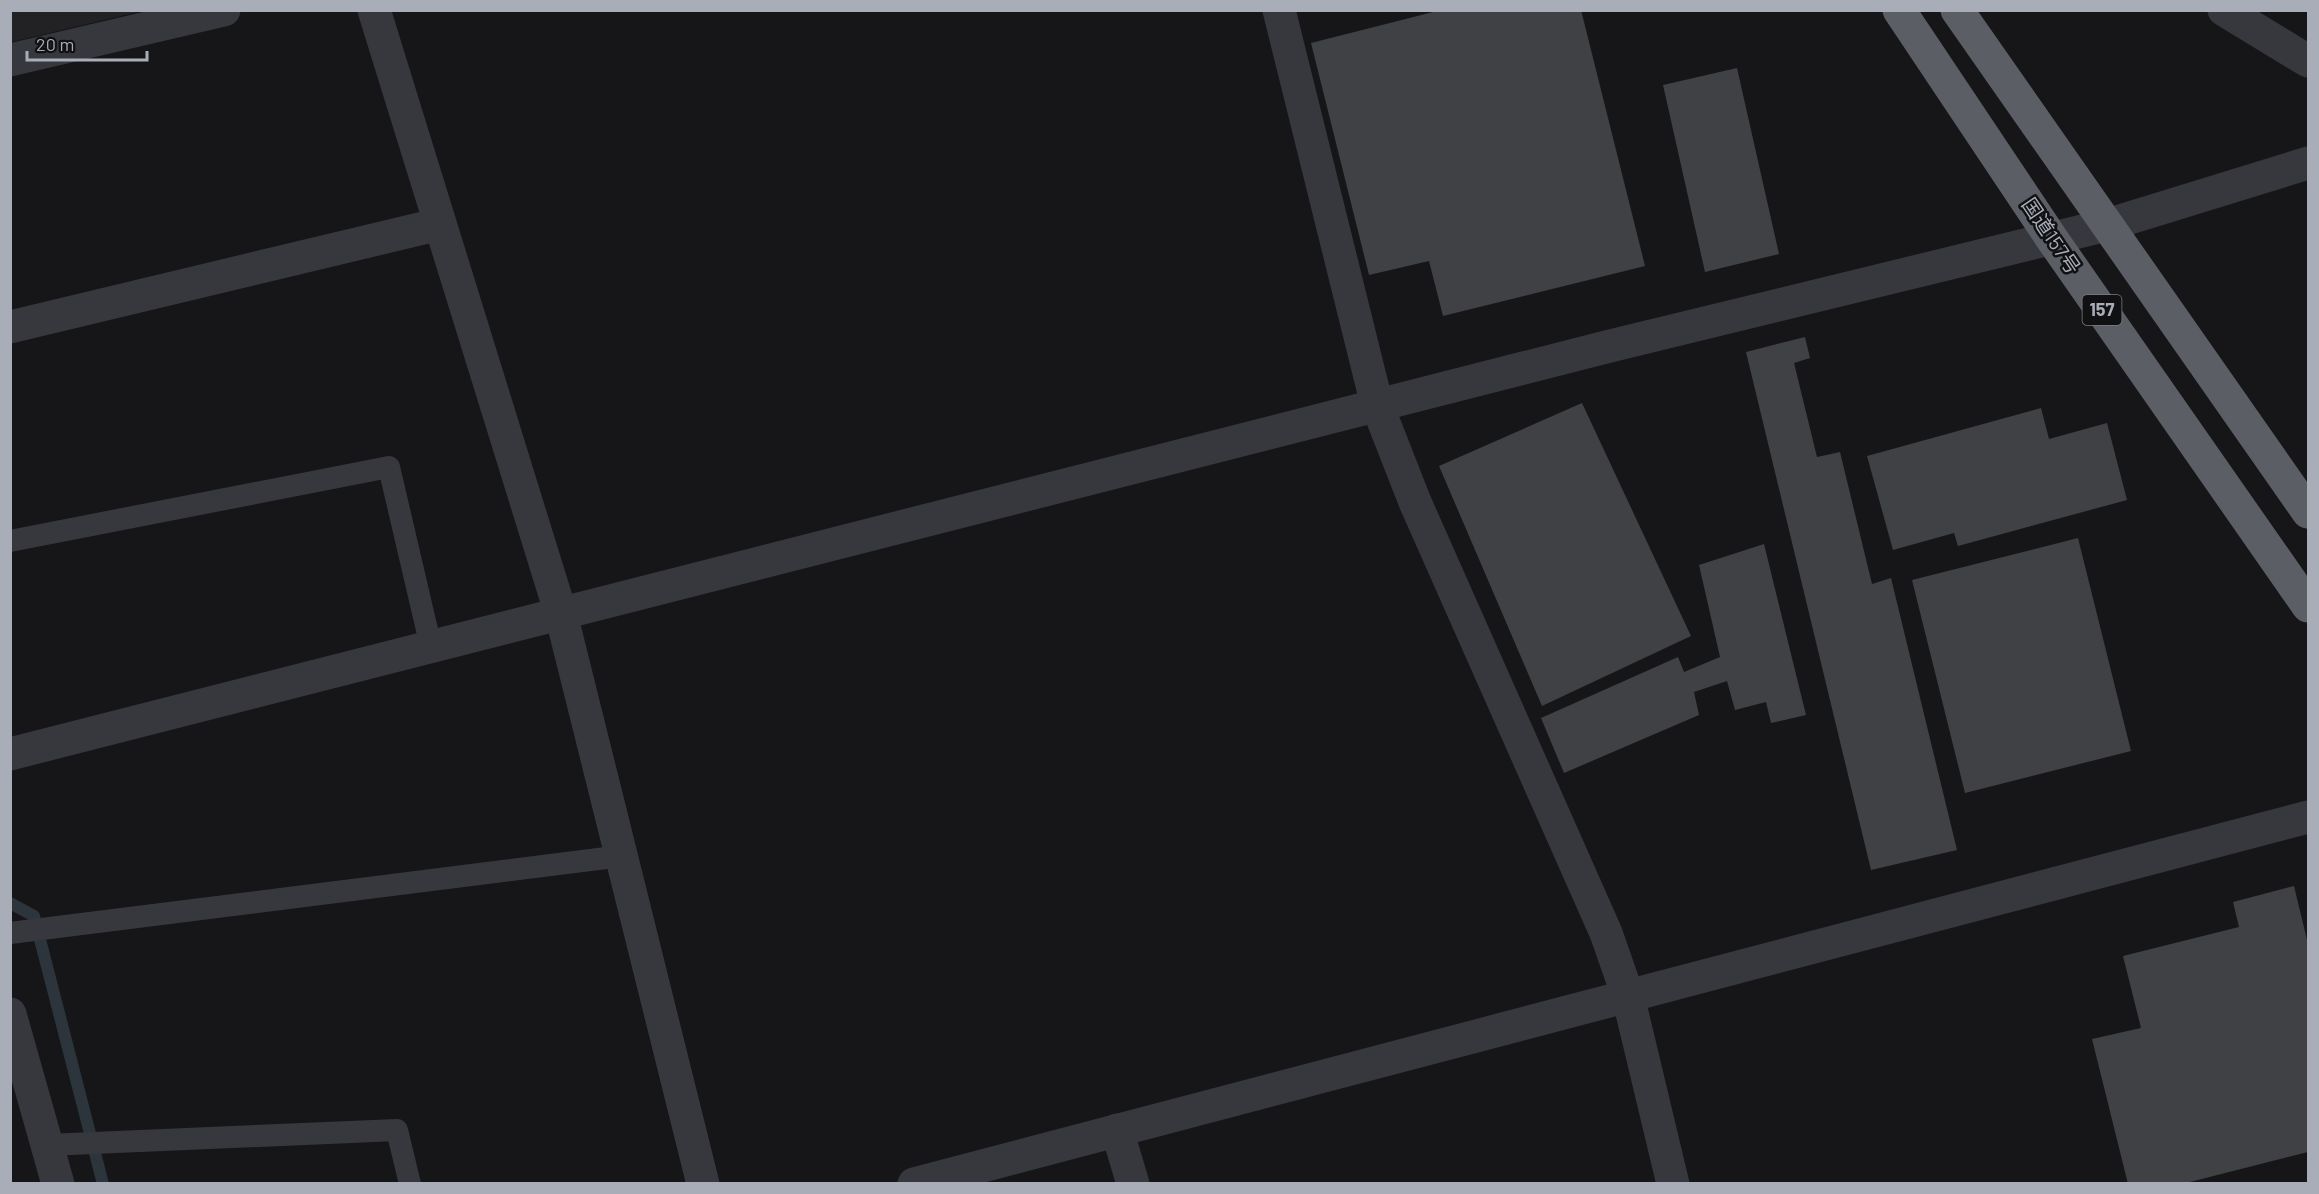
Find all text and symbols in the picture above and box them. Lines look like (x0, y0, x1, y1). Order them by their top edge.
scale bar (27, 24, 147, 62)
text: 20 m (36, 33, 74, 55)
street label: 国道157号 (2018, 193, 2086, 278)
road number: 157 (2082, 295, 2122, 325)

